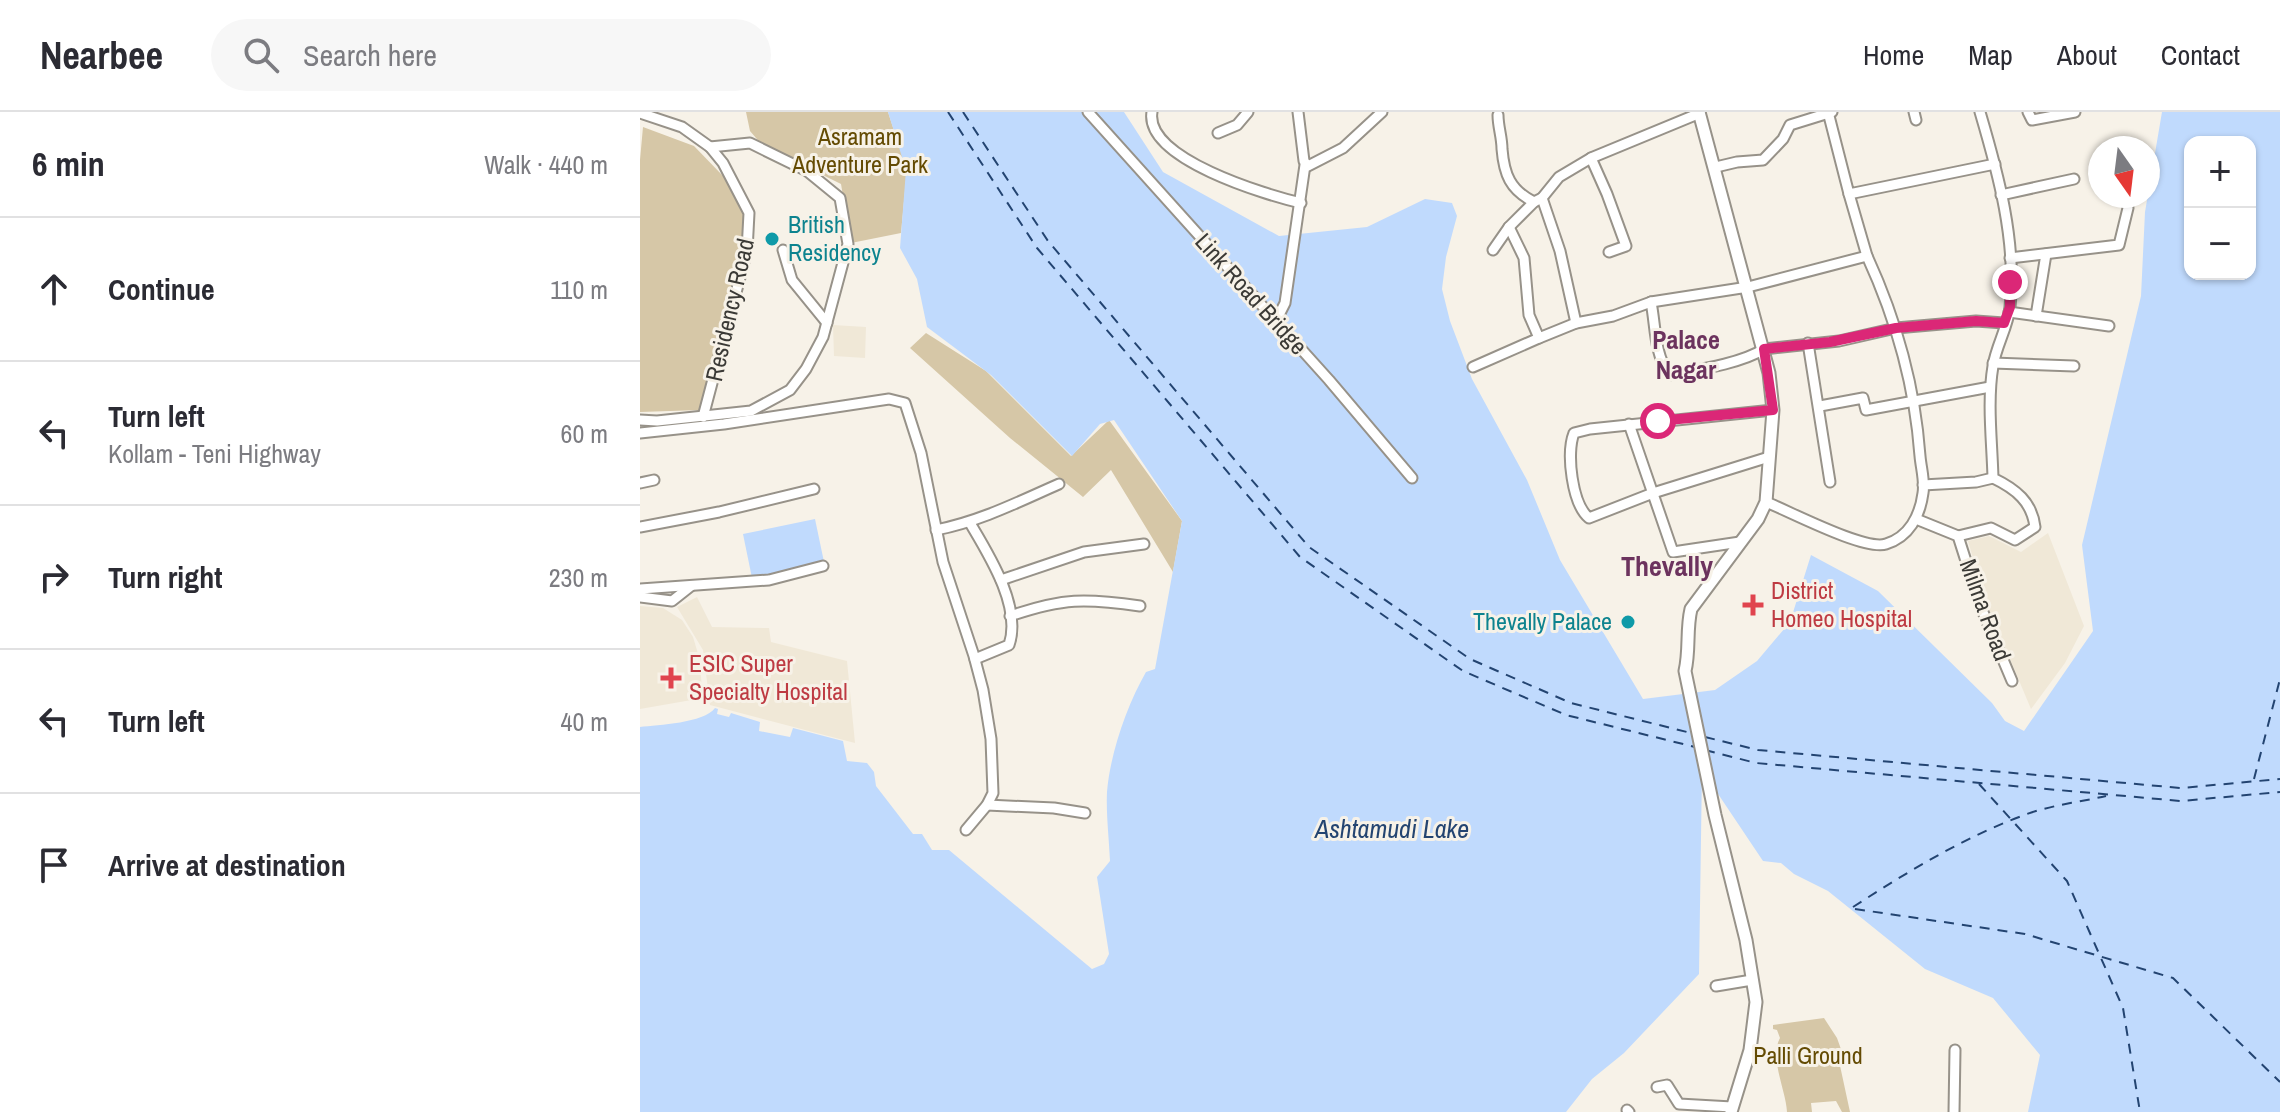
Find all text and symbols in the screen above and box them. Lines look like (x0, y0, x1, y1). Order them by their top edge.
search box (211, 19, 771, 91)
text: Nearbee (40, 30, 163, 81)
icon: search (239, 33, 283, 77)
text: Search here (303, 35, 437, 75)
text: Home (1863, 36, 1924, 74)
text: Map (1968, 36, 2013, 74)
text: About (2057, 36, 2117, 74)
text: Contact (2161, 36, 2240, 74)
park label: Asramam Adventure Park (791, 120, 928, 180)
north arrow (2088, 136, 2160, 208)
map controls (2184, 136, 2256, 280)
button: + (2184, 136, 2256, 208)
text: 6 min (32, 141, 105, 187)
text: Walk · 440 m (484, 147, 608, 182)
place label: British Residency (788, 208, 881, 268)
button: − (2184, 208, 2256, 280)
street label: Link Road Bridge (1189, 226, 1315, 361)
marker: British Residency (763, 230, 781, 248)
street label: Residency Road (697, 235, 761, 384)
route end (1992, 264, 2028, 300)
icon: ahead (32, 267, 76, 311)
text: Continue (108, 269, 215, 309)
text: 110 m (550, 272, 608, 307)
district label: Palace Nagar (1652, 322, 1720, 387)
text: Turn left (108, 396, 205, 436)
route start (1640, 403, 1676, 439)
icon: left (32, 411, 76, 455)
text: 60 m (561, 416, 608, 451)
text: Kollam - Teni Highway (108, 436, 321, 471)
district label: Thevally (1621, 547, 1713, 585)
street label: Milma Road (1953, 554, 2019, 665)
icon: right (32, 555, 76, 599)
text: Turn right (108, 557, 222, 597)
text: 230 m (549, 560, 608, 595)
place label: District Homeo Hospital (1771, 574, 1912, 634)
marker: District Homeo Hospital (1742, 594, 1764, 616)
place label: Thevally Palace (1473, 605, 1612, 637)
marker: Thevally Palace (1619, 613, 1637, 631)
place label: ESIC Super Specialty Hospital (689, 647, 848, 707)
marker: ESIC Super Specialty Hospital (660, 667, 682, 689)
icon: left (32, 699, 76, 743)
text: Turn left (108, 701, 205, 741)
text: 40 m (561, 704, 608, 739)
water label: Ashtamudi Lake (1314, 811, 1469, 846)
icon: arrive (32, 843, 76, 887)
text: Arrive at destination (108, 845, 346, 885)
park label: Palli Ground (1753, 1039, 1863, 1071)

